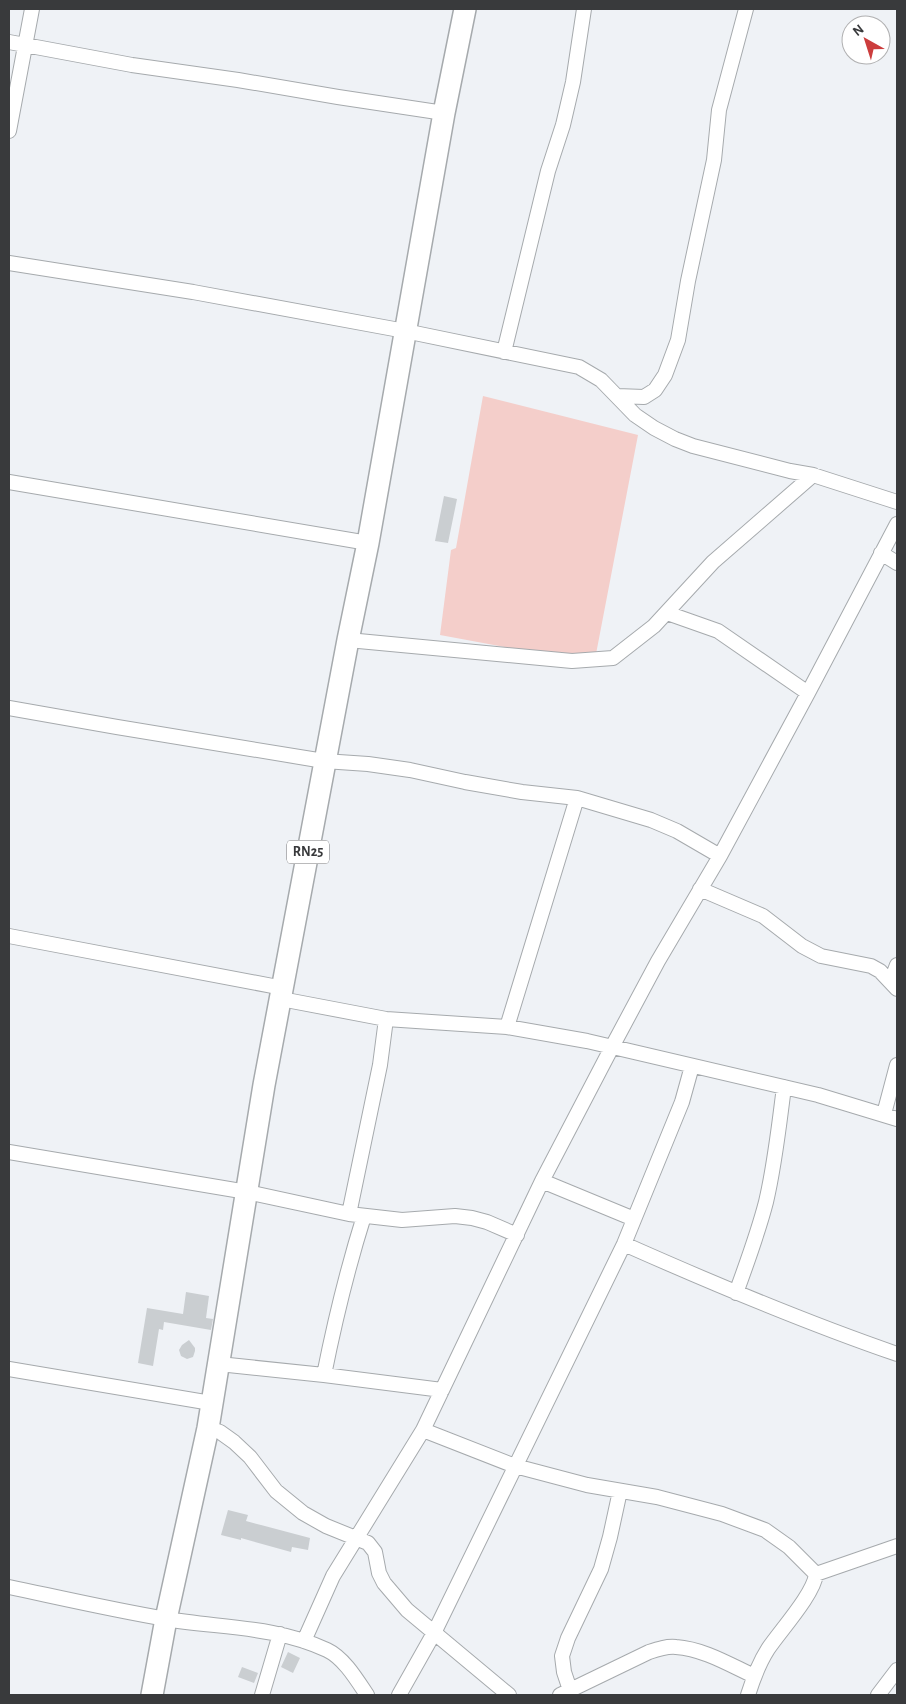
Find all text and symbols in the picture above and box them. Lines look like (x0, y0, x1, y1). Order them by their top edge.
north arrow (841, 15, 891, 65)
text: N (850, 22, 867, 39)
road number: RN25 (287, 840, 329, 864)

